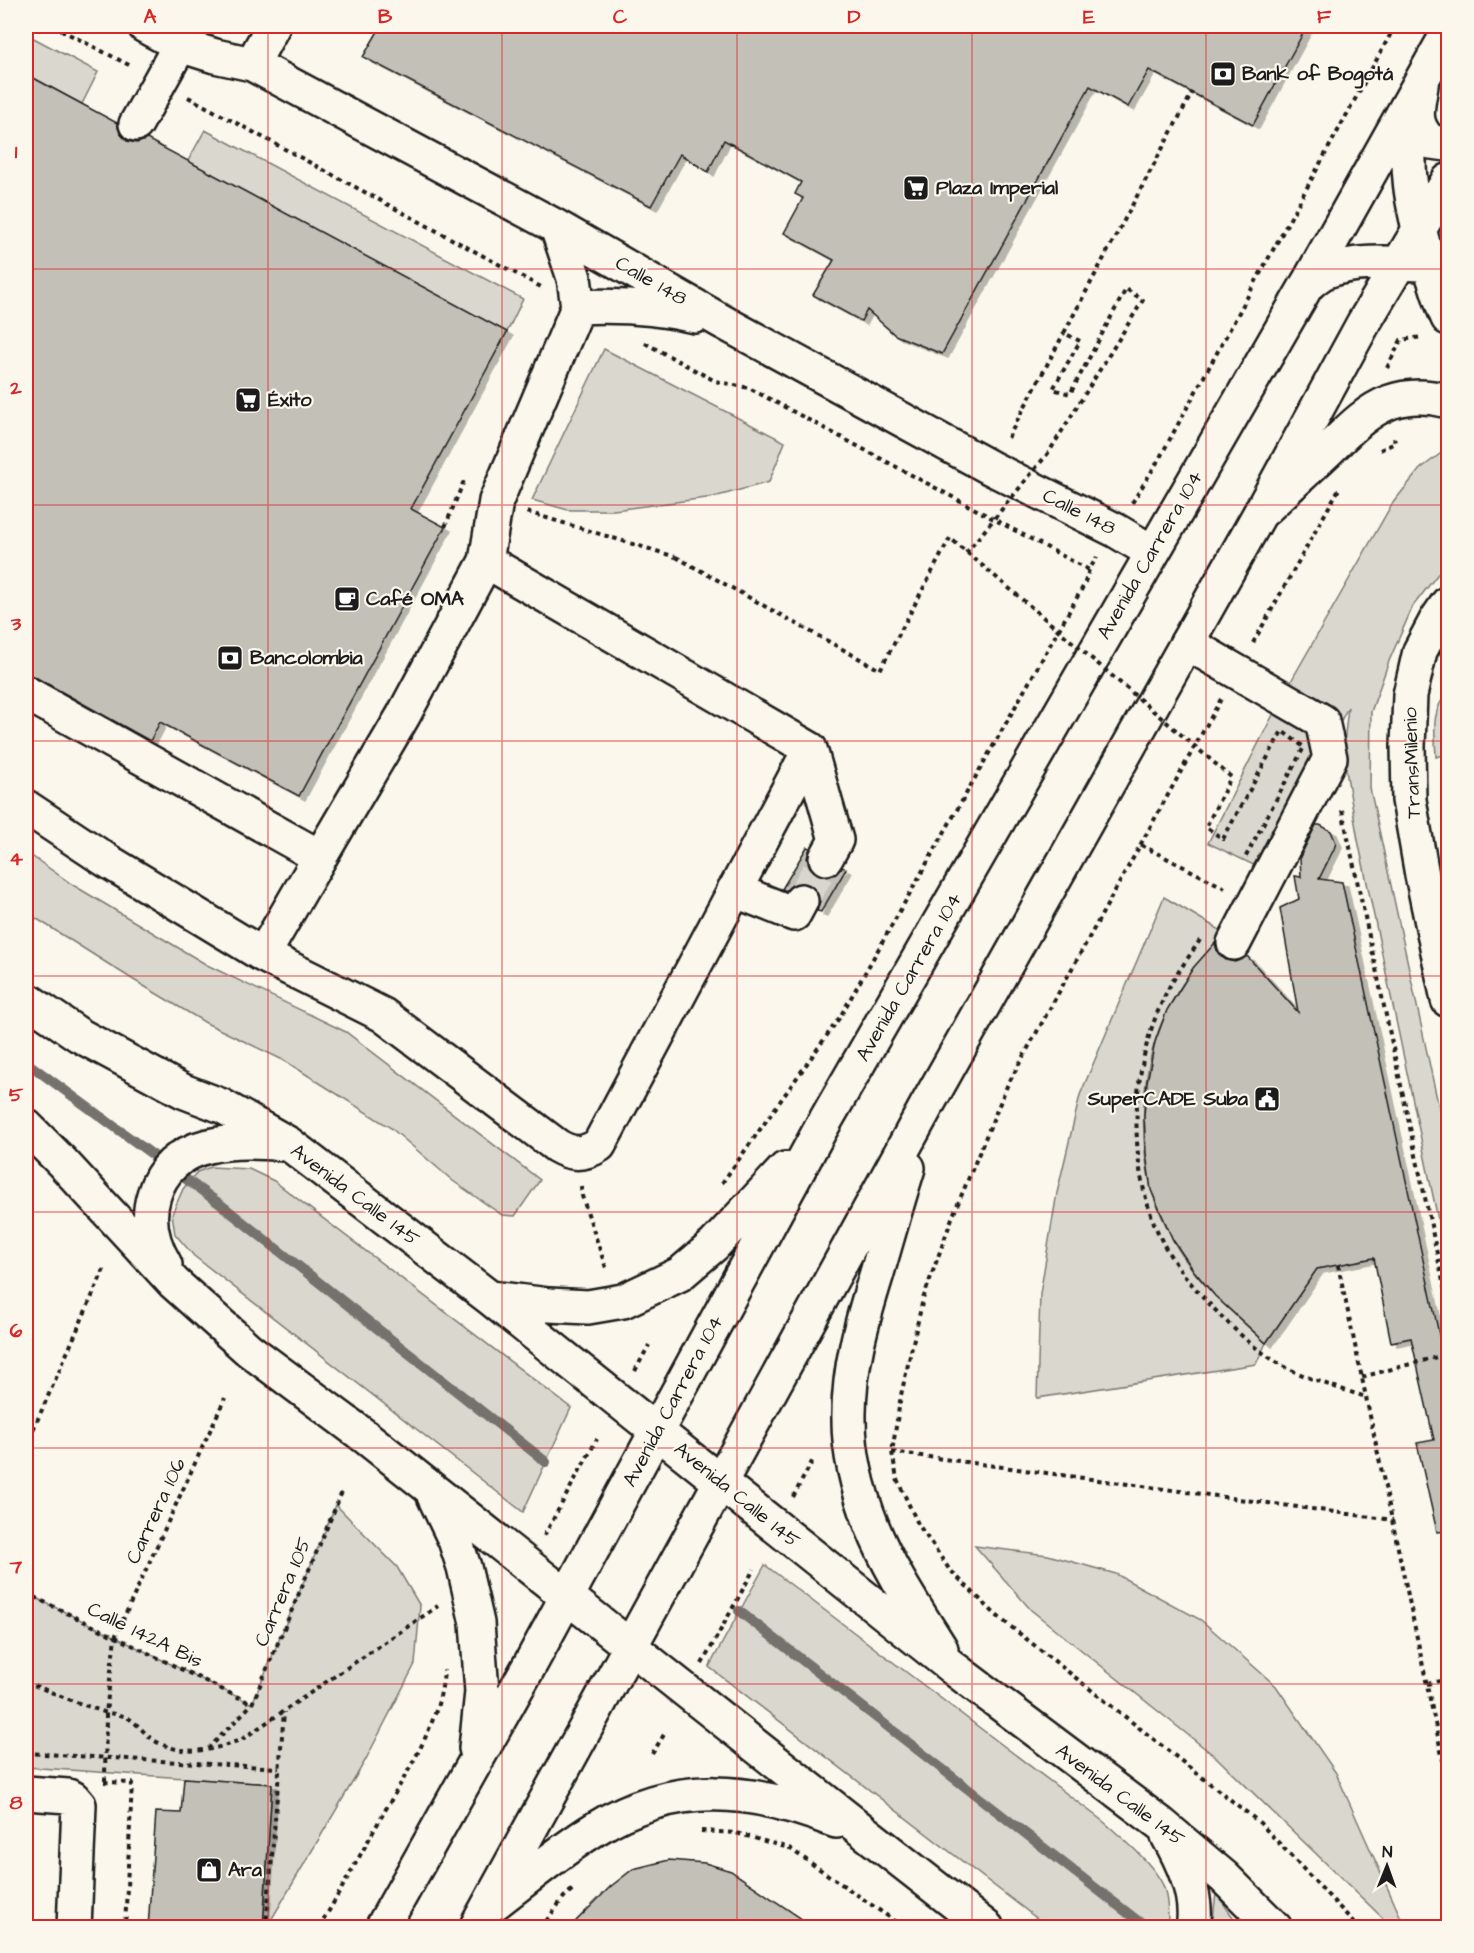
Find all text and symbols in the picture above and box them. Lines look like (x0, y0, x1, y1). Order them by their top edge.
text: A (144, 3, 157, 31)
text: B (378, 3, 393, 31)
text: C (613, 3, 628, 31)
text: D (848, 3, 861, 31)
text: E (1083, 3, 1095, 31)
text: F (1317, 3, 1332, 31)
bank icon: Bank of Bogotá (1208, 59, 1238, 89)
place label: Bank of Bogotá (1242, 60, 1394, 89)
text: 1 (15, 138, 18, 166)
supermarket icon: Plaza Imperial (901, 173, 931, 203)
place label: Plaza Imperial (936, 174, 1058, 202)
street label: Calle 148 (610, 249, 692, 313)
text: 2 (9, 374, 22, 402)
supermarket icon: Éxito (233, 385, 263, 415)
place label: Éxito (268, 386, 312, 414)
street label: Avenida Carrera 104 (1090, 465, 1210, 645)
street label: Calle 148 (1038, 482, 1120, 542)
cafe icon: Café OMA (332, 584, 362, 614)
place label: Café OMA (366, 585, 464, 613)
text: 3 (10, 610, 22, 638)
bank icon: Bancolombia (215, 643, 245, 673)
place label: Bancolombia (250, 644, 364, 672)
street label: TransMilenio (1396, 707, 1428, 819)
text: 4 (9, 845, 23, 873)
street label: Avenida Carrera 104 (849, 887, 969, 1067)
text: 5 (9, 1081, 24, 1109)
public building icon: SuperCADE Suba (1252, 1084, 1282, 1114)
place label: SuperCADE Suba (1087, 1085, 1249, 1113)
street label: Avenida Calle 145 (285, 1137, 425, 1253)
street label: Avenida Carrera 104 (616, 1310, 730, 1492)
text: 6 (10, 1317, 23, 1345)
street label: Avenida Calle 145 (668, 1435, 806, 1555)
street label: Carrera 106 (119, 1453, 193, 1569)
street label: Carrera 105 (247, 1533, 319, 1651)
text: 7 (9, 1553, 23, 1581)
street label: Calle 142A Bis (83, 1595, 207, 1675)
street label: Avenida Calle 145 (1050, 1737, 1190, 1853)
text: 8 (10, 1789, 23, 1817)
north arrow (1357, 1836, 1417, 1896)
text: N (1382, 1841, 1392, 1863)
shop icon: Ara (194, 1855, 224, 1885)
place label: Ara (228, 1856, 263, 1884)

